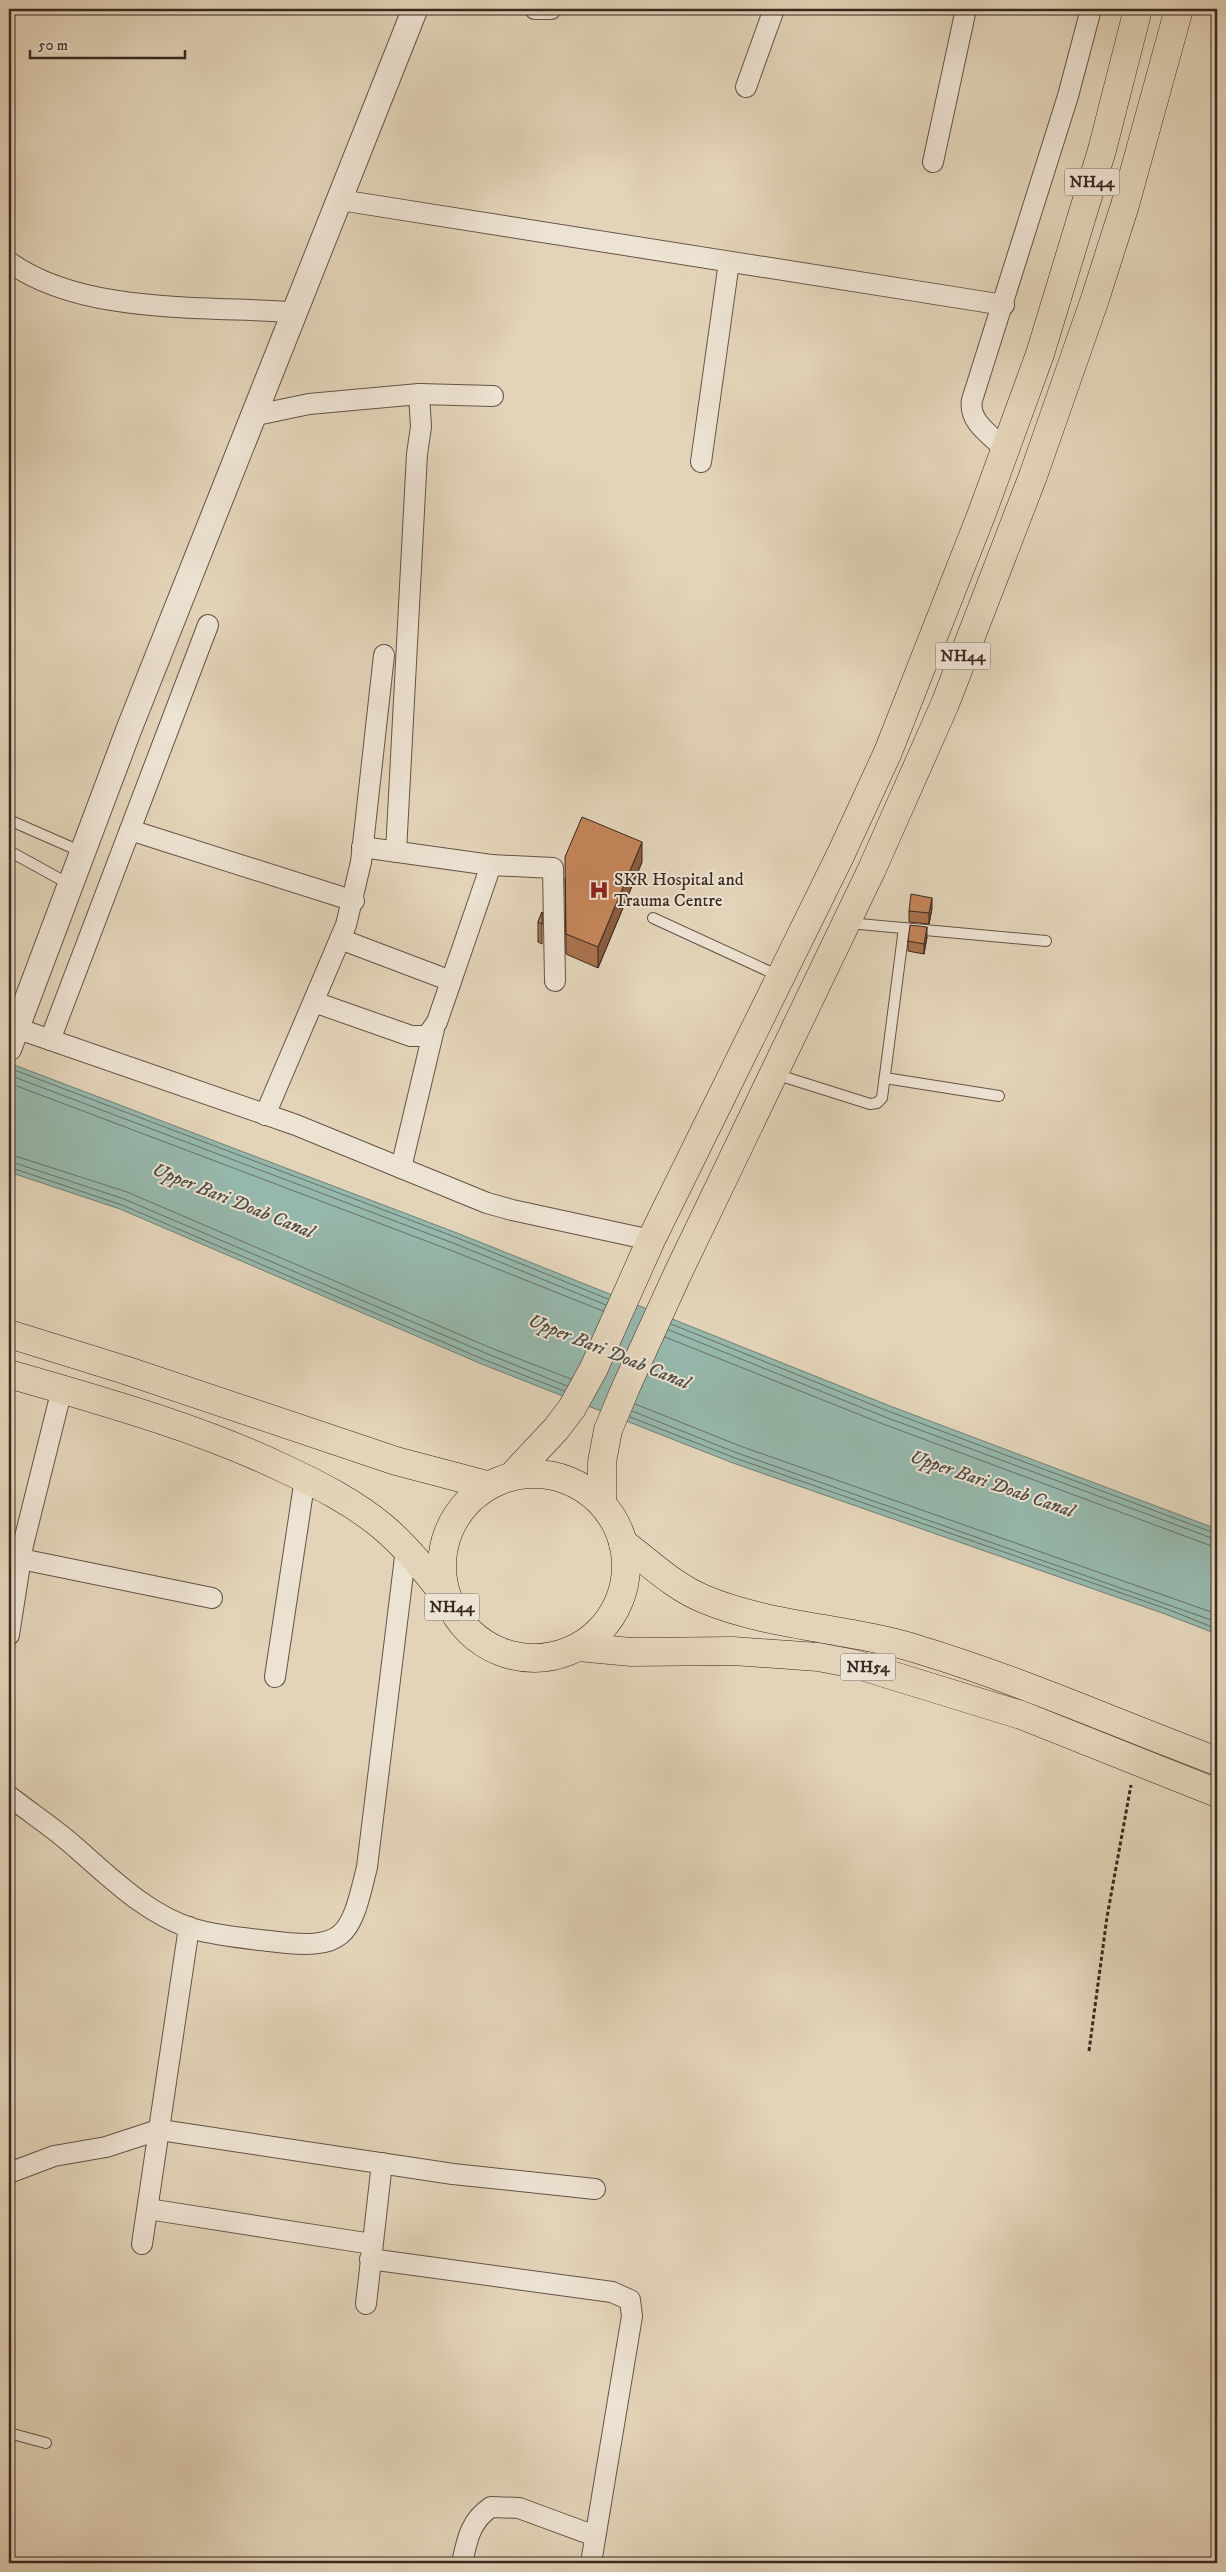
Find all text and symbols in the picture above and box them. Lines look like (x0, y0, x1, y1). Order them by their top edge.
scale bar (30, 28, 185, 60)
text: 50 m (38, 36, 68, 55)
road number: NH44 (1064, 168, 1120, 196)
road number: NH44 (936, 642, 990, 669)
place label: SKR Hospital and Trauma Centre (614, 869, 744, 912)
hospital icon: SKR Hospital and Trauma Centre (588, 879, 610, 901)
water label: Upper Bari Doab Canal (148, 1158, 319, 1246)
water label: Upper Bari Doab Canal (524, 1309, 695, 1397)
water label: Upper Bari Doab Canal (906, 1445, 1079, 1525)
road number: NH44 (424, 1594, 480, 1620)
road number: NH54 (840, 1654, 896, 1680)

